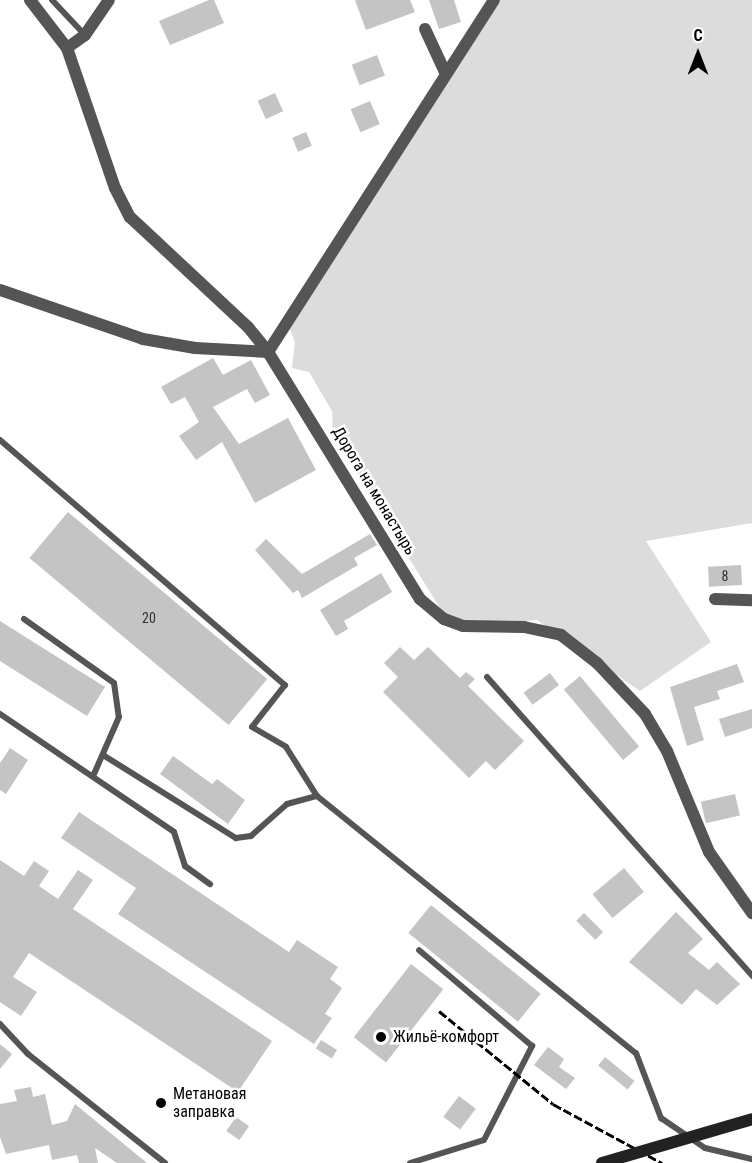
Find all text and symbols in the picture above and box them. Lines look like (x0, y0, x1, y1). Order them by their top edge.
north arrow (668, 24, 728, 84)
text: С (693, 26, 703, 45)
street label: Дорога на монастырь (328, 423, 420, 559)
house number: 8 (722, 568, 728, 584)
house number: 20 (142, 610, 156, 626)
place label: Жильё-комфорт (393, 1027, 499, 1047)
marker: Жильё-комфорт (374, 1030, 388, 1044)
place label: Метановая заправка (173, 1084, 246, 1122)
marker: Метановая заправка (154, 1096, 168, 1110)

